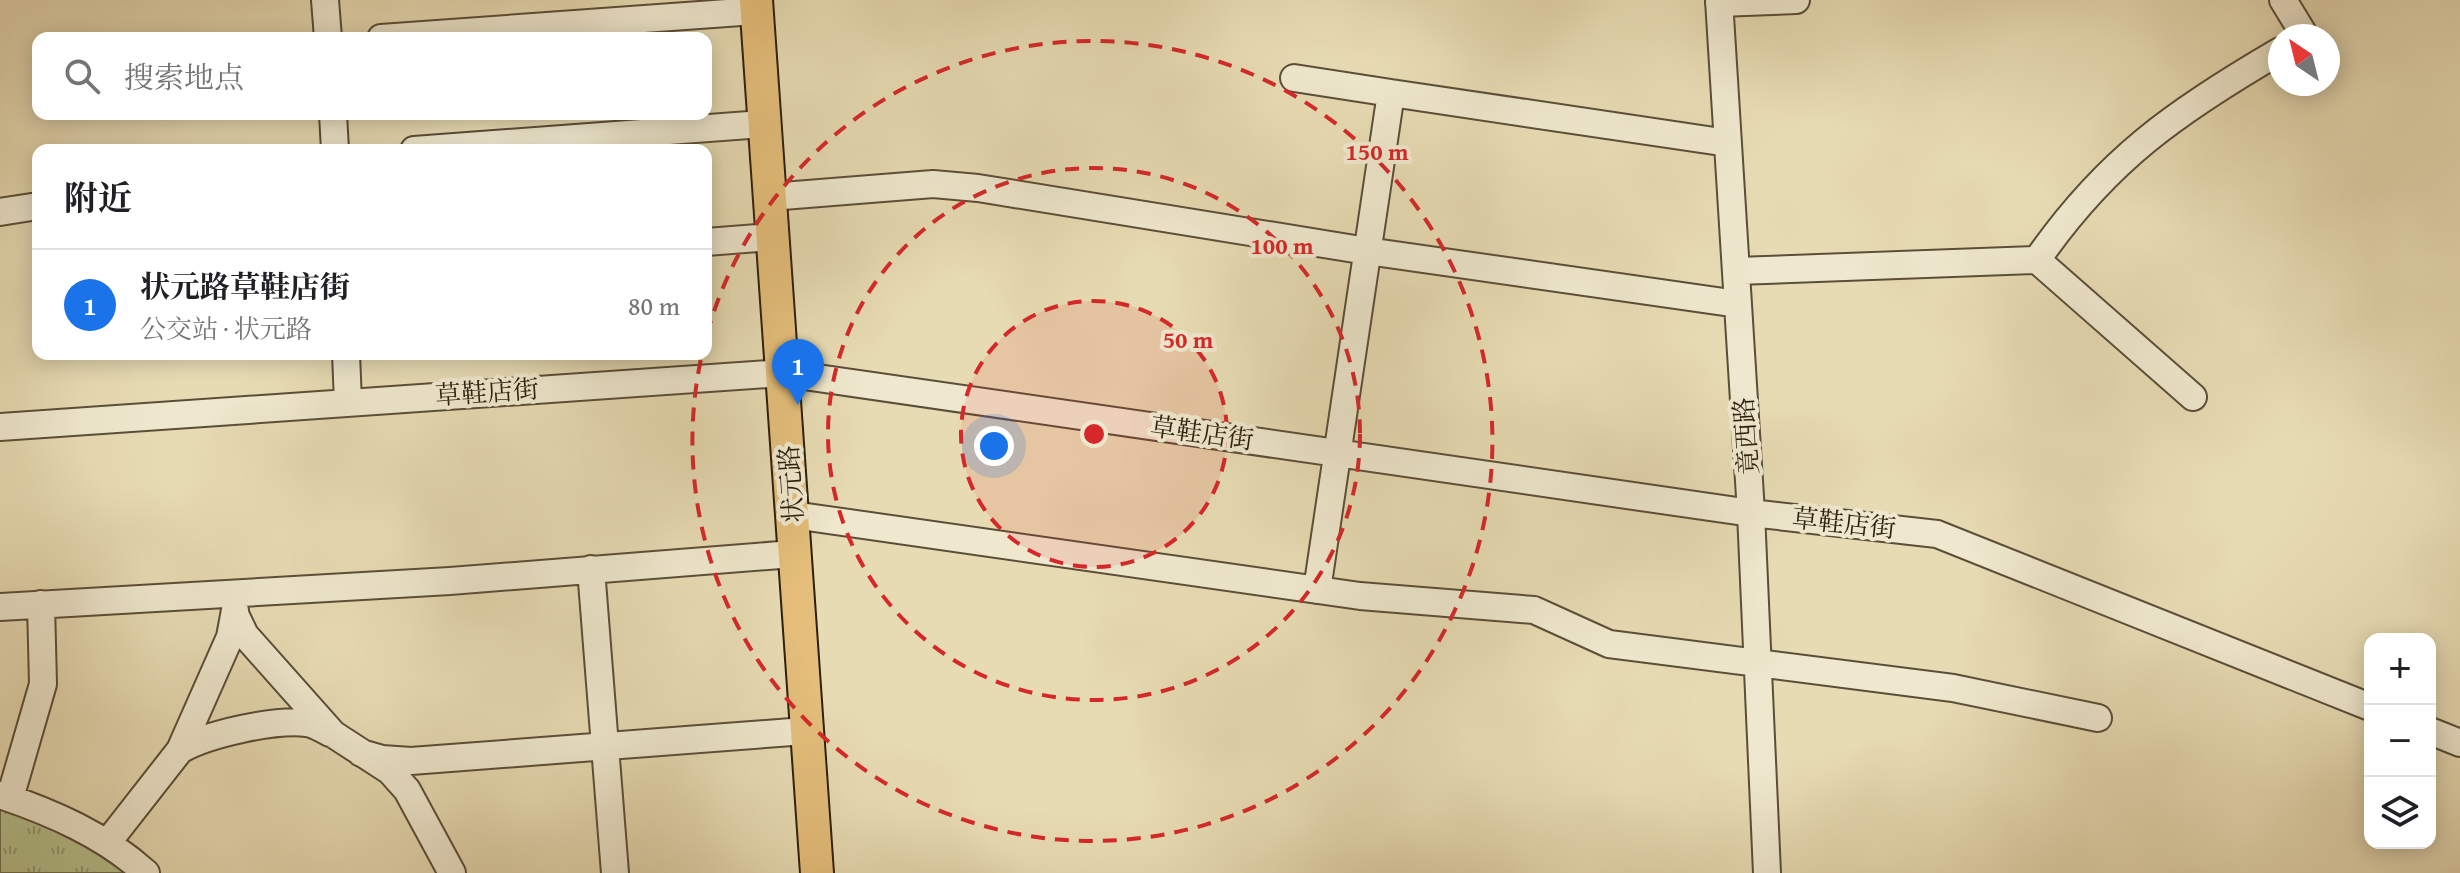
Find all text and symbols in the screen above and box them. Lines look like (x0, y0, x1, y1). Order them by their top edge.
north arrow (2268, 24, 2340, 96)
search box (32, 32, 712, 120)
icon: search (60, 54, 104, 98)
text: 搜索地点 (124, 55, 244, 99)
text: 150 m (1345, 134, 1409, 169)
text: 附近 (64, 173, 132, 222)
text: 100 m (1250, 228, 1314, 263)
text: 状元路草鞋店街 (140, 264, 350, 308)
text: 1 (83, 286, 97, 325)
text: 80 m (628, 286, 680, 325)
text: 公交站 · 状元路 (140, 309, 312, 348)
text: 50 m (1163, 322, 1214, 357)
pin: 1 (772, 339, 824, 405)
street label: 草鞋店街 (434, 368, 540, 415)
street label: 竟西路 (1723, 396, 1768, 476)
street label: 草鞋店街 (1148, 406, 1256, 459)
centre of rings (1080, 420, 1108, 448)
your location (974, 426, 1014, 466)
street label: 状元路 (768, 444, 813, 524)
street label: 草鞋店街 (1790, 498, 1898, 547)
map controls (2364, 633, 2436, 849)
button: + (2364, 633, 2436, 705)
button: − (2364, 705, 2436, 777)
button: layers (2364, 777, 2436, 849)

